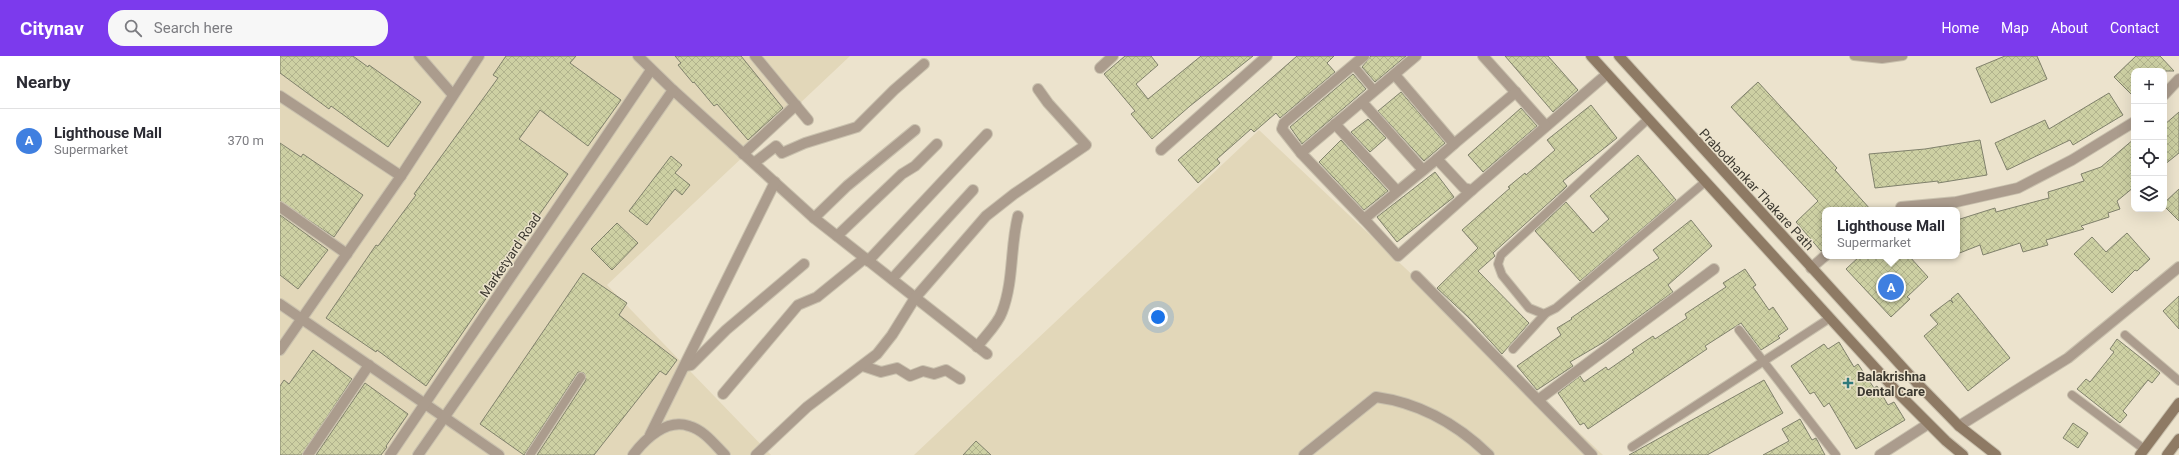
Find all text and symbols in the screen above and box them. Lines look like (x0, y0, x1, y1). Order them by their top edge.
search box (108, 10, 388, 46)
text: Citynav (20, 17, 84, 40)
icon: search (122, 17, 144, 39)
text: Search here (154, 19, 233, 37)
text: Home (1941, 20, 1979, 36)
text: Map (2001, 20, 2029, 36)
text: About (2051, 20, 2088, 36)
text: Contact (2110, 20, 2159, 36)
map controls (2131, 68, 2167, 212)
button: + (2131, 68, 2167, 104)
text: Nearby (16, 72, 71, 92)
button: − (2131, 104, 2167, 140)
text: Lighthouse Mall (54, 124, 162, 142)
street label: Prabodhankar Thakare Path (1696, 126, 1817, 253)
text: A (25, 133, 33, 148)
text: 370 m (227, 133, 264, 148)
button: locate (2131, 140, 2167, 176)
text: Supermarket (54, 142, 128, 157)
button: layers (2131, 176, 2167, 212)
popup (1822, 207, 1960, 259)
street label: Marketyard Road (477, 210, 544, 300)
text: Lighthouse Mall (1837, 217, 1945, 235)
text: Supermarket (1837, 235, 1911, 250)
pin: A (1878, 272, 1904, 302)
your location (1148, 307, 1168, 327)
place label: Balakrishna Dental Care (1857, 369, 1926, 399)
marker: Balakrishna Dental Care (1842, 377, 1854, 389)

